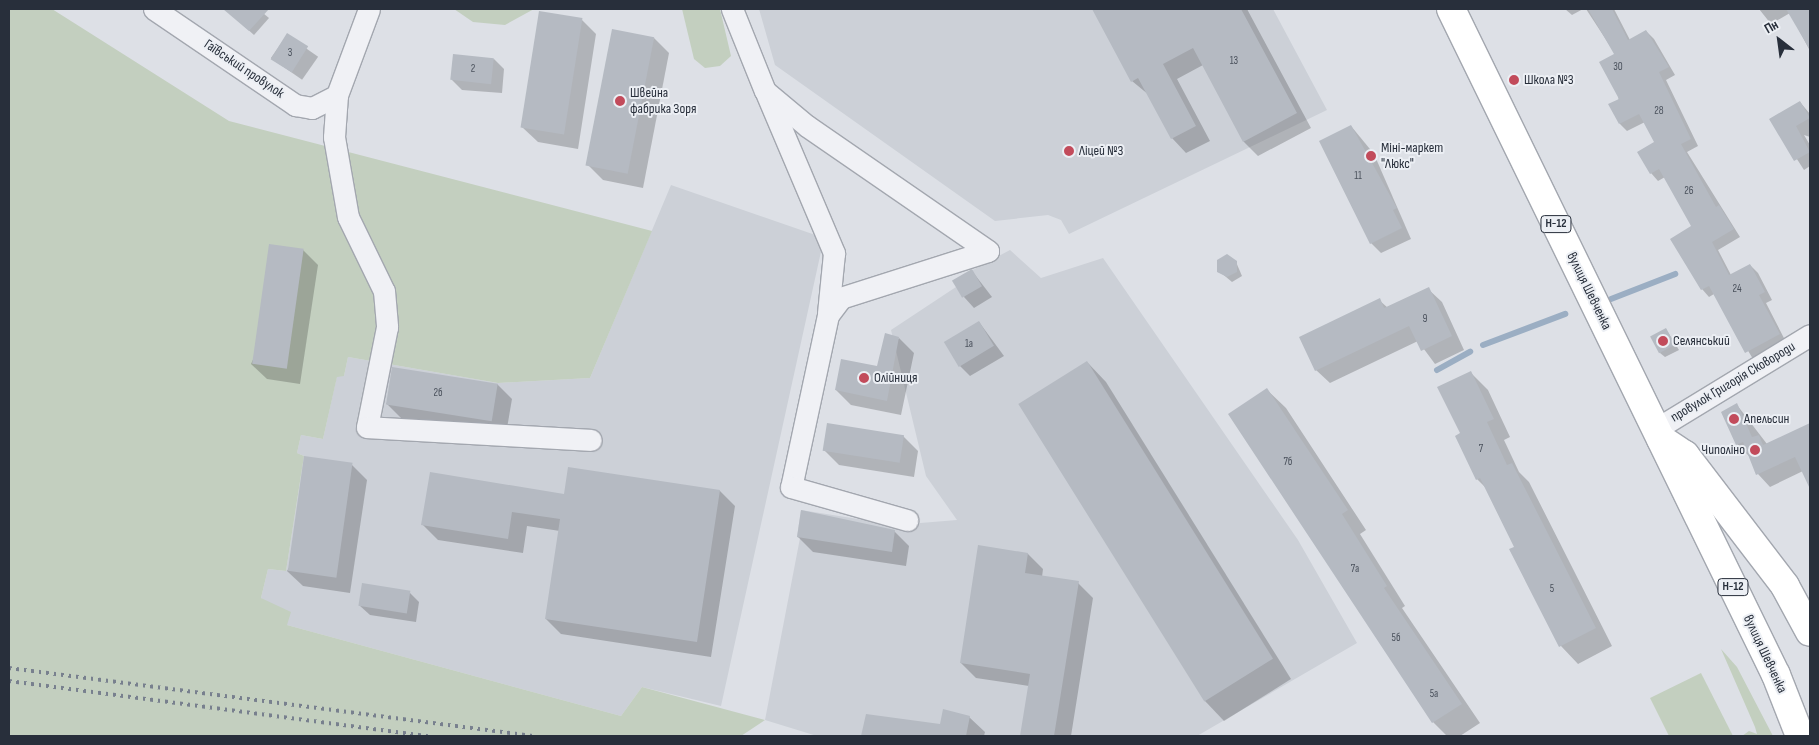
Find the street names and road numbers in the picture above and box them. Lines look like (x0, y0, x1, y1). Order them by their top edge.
street label: Гаївський провулок (201, 36, 287, 102)
road number: Н-12 (1540, 214, 1572, 233)
street label: вулиця Шевченка (1563, 249, 1615, 333)
street label: провулок Григорія Сковороди (1668, 338, 1798, 426)
road number: Н-12 (1717, 578, 1749, 596)
street label: вулиця Шевченка (1740, 612, 1790, 696)

